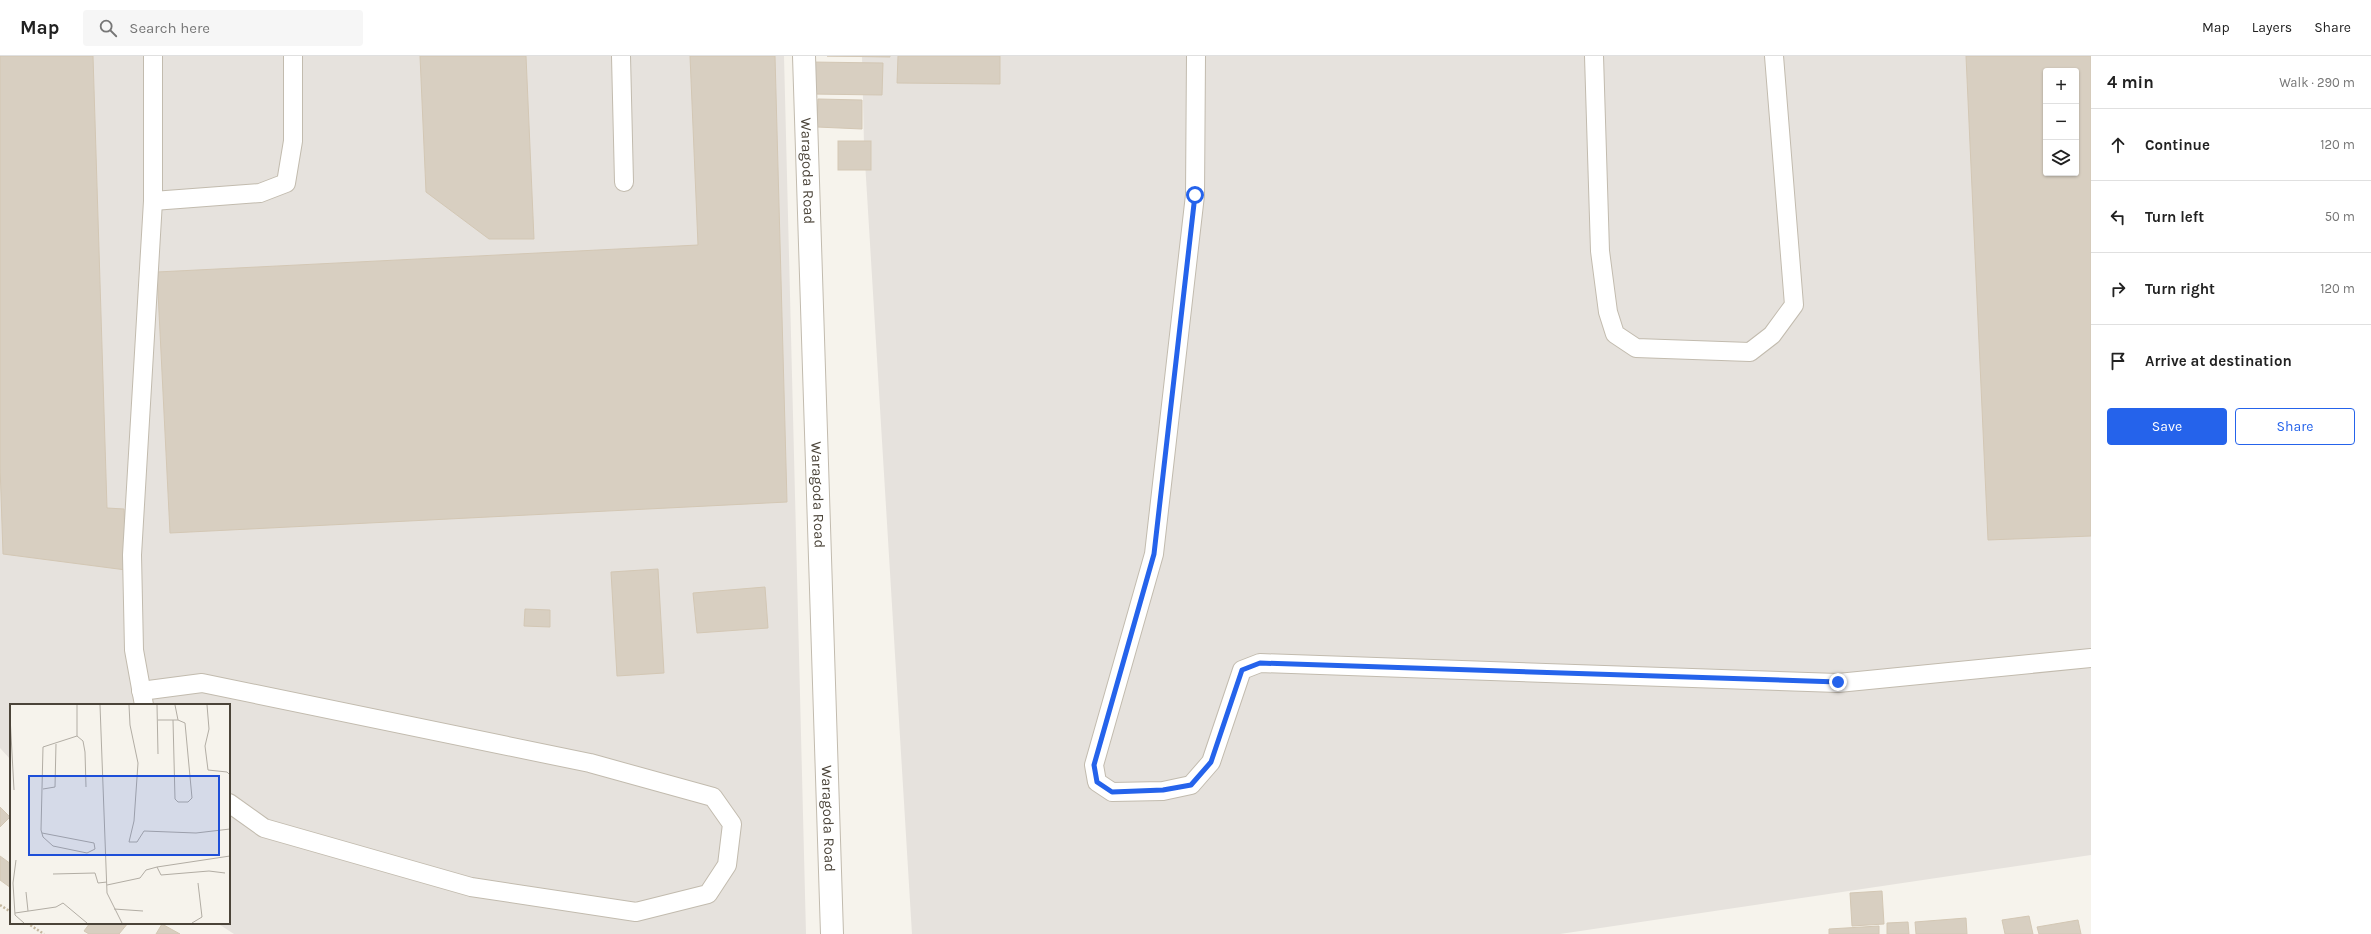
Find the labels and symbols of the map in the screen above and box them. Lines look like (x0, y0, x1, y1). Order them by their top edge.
street label: Waragoda Road (797, 117, 818, 225)
route start (1186, 186, 1204, 204)
street label: Waragoda Road (807, 441, 829, 548)
route end (1829, 673, 1847, 691)
inset map (10, 704, 230, 924)
street label: Waragoda Road (818, 765, 839, 872)

